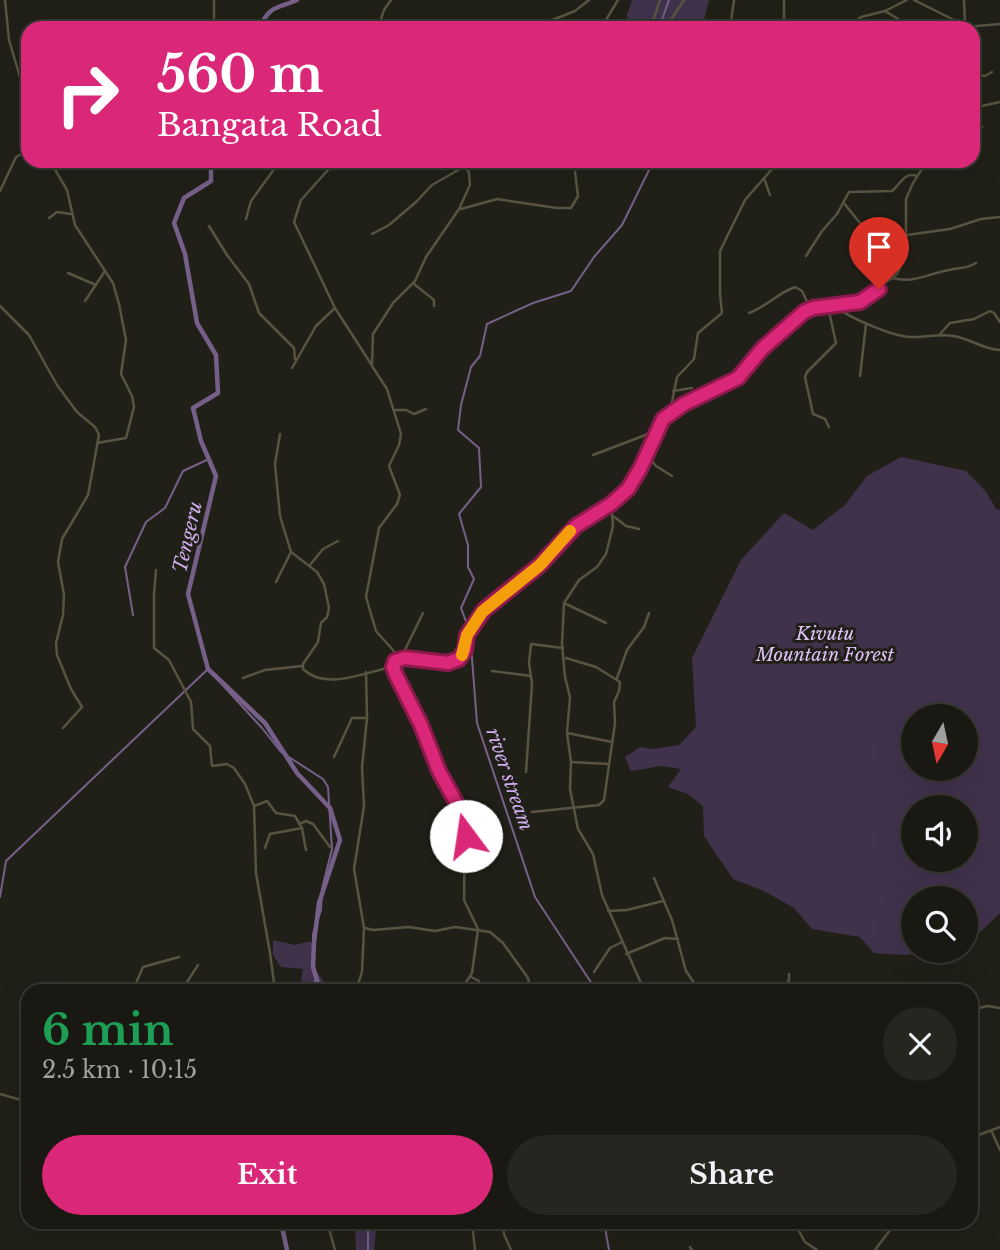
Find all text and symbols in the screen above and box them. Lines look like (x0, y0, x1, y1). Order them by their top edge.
text: 560 m (157, 44, 323, 105)
icon: right (42, 49, 133, 140)
text: Bangata Road (157, 105, 382, 145)
pin (849, 217, 909, 289)
icon: arrive (860, 228, 898, 266)
water label: Tengeru (168, 499, 207, 575)
park label: Kivutu Mountain Forest (755, 623, 895, 666)
north arrow (901, 704, 978, 780)
map controls (901, 704, 978, 963)
water label: river stream (481, 725, 538, 834)
button: sound (901, 795, 978, 872)
position arrow (429, 799, 503, 873)
button: search (901, 886, 978, 963)
text: 6 min (42, 1004, 174, 1056)
button: close (883, 1007, 957, 1081)
text: 2.5 km · 10:15 (42, 1056, 197, 1084)
button: Exit (42, 1135, 493, 1215)
button: Share (507, 1135, 957, 1215)

